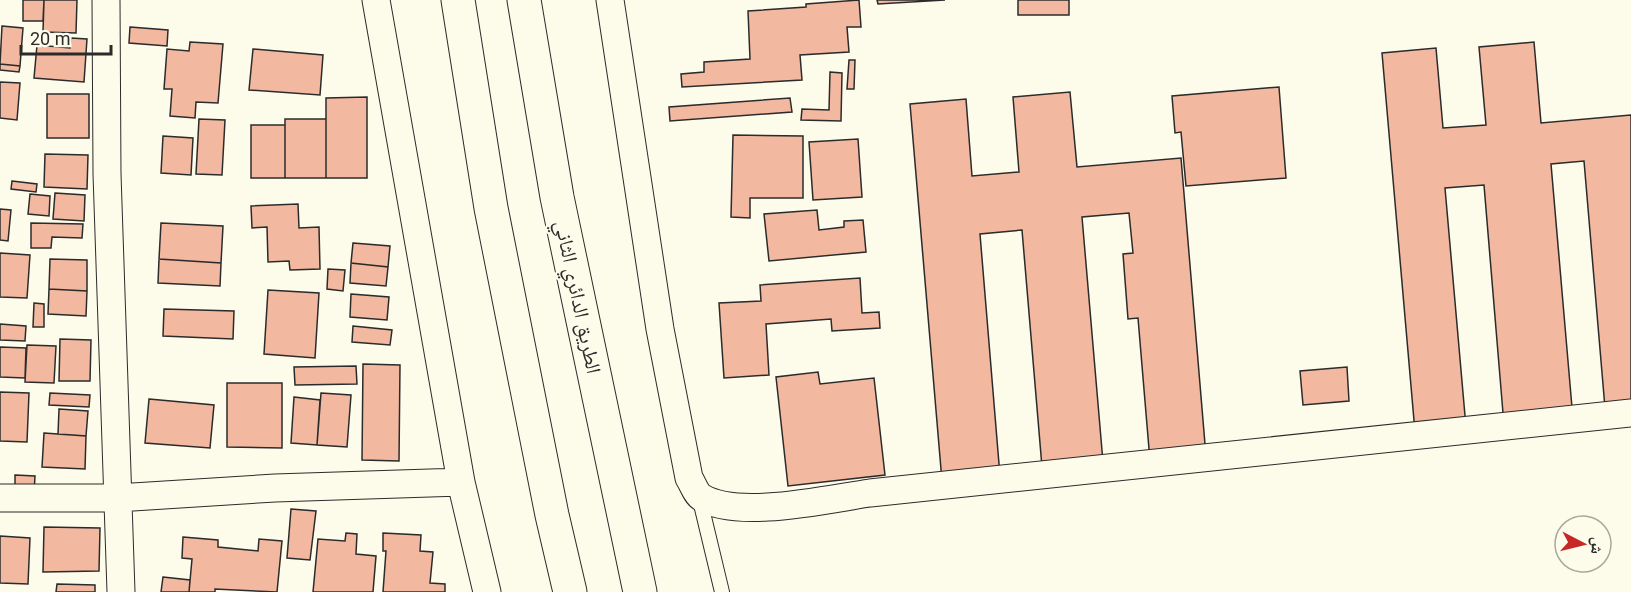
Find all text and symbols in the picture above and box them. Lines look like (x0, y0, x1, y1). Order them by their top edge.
scale bar (21, 18, 111, 56)
text: 20 m (30, 28, 70, 49)
street label: الطريق الدائري الثاني (546, 218, 606, 377)
north arrow (1553, 514, 1613, 574)
text: ش (1587, 536, 1608, 555)

